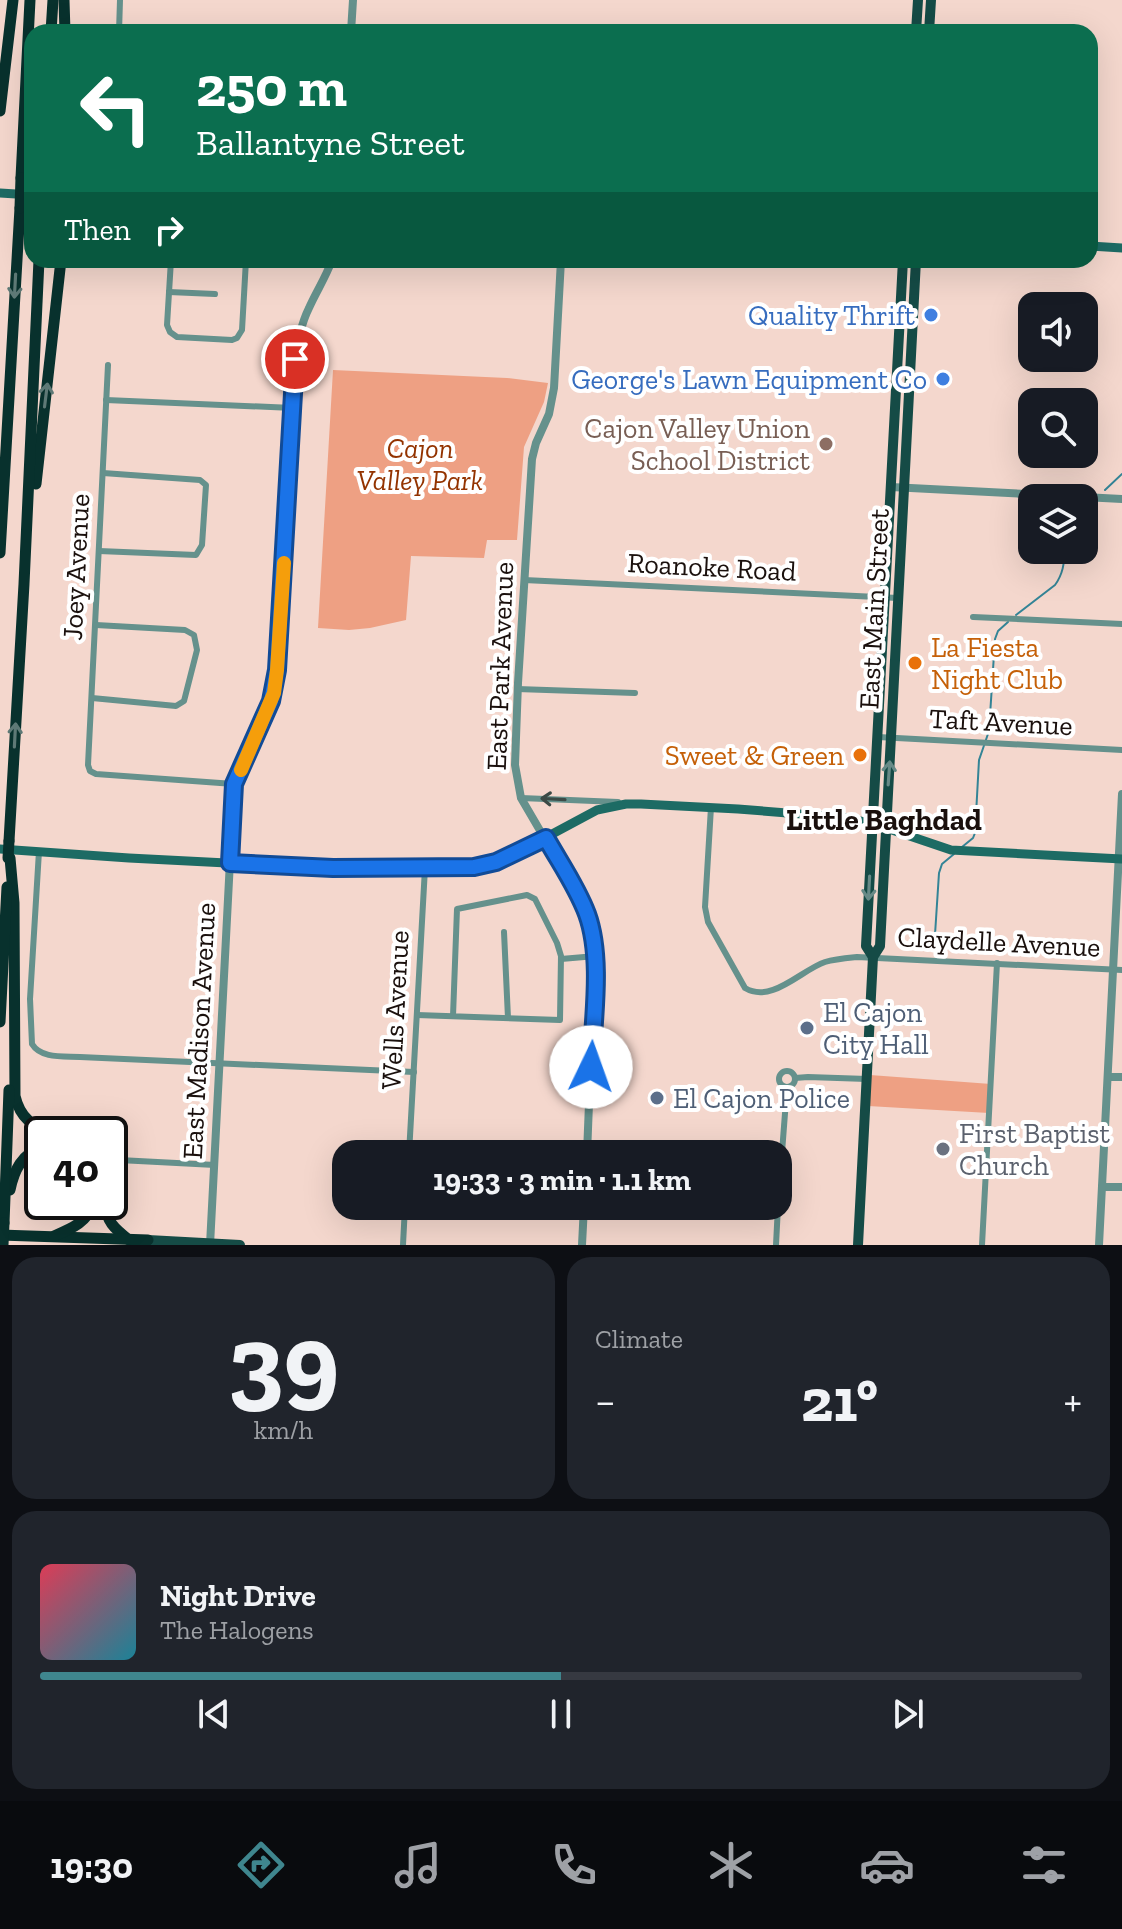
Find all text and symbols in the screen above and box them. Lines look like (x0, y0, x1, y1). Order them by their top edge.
text: 250 m (196, 53, 347, 120)
icon: left (64, 56, 168, 160)
text: Ballantyne Street (196, 121, 465, 164)
icon: right (147, 208, 191, 252)
text: Then (64, 212, 131, 248)
one-way arrow (7, 272, 22, 299)
map controls (1018, 292, 1098, 564)
button: sound (1018, 292, 1098, 372)
place label: Quality Thrift (748, 299, 916, 332)
marker: Quality Thrift (922, 306, 940, 324)
pin (261, 325, 329, 393)
icon: arrive (273, 337, 317, 381)
place label: George's Lawn Equipment Co (571, 363, 927, 396)
marker: George's Lawn Equipment Co (934, 370, 952, 388)
one-way arrow (39, 383, 54, 408)
button: search (1018, 388, 1098, 468)
place label: Cajon Valley Union School District (584, 412, 811, 477)
park label: Cajon Valley Park (357, 432, 483, 497)
marker: Cajon Valley Union School District (817, 435, 835, 453)
button: layers (1018, 484, 1098, 564)
street label: Joey Avenue (56, 493, 96, 641)
street label: East Main Street (852, 507, 896, 710)
street label: Roanoke Road (627, 546, 797, 588)
street label: East Park Avenue (480, 561, 520, 771)
place label: La Fiesta Night Club (931, 631, 1063, 696)
marker: La Fiesta Night Club (906, 654, 924, 672)
street label: Taft Avenue (928, 702, 1074, 742)
one-way arrow (8, 722, 23, 749)
place label: Sweet & Green (665, 739, 844, 772)
marker: Sweet & Green (851, 746, 869, 764)
one-way arrow (882, 761, 897, 787)
one-way arrow (540, 792, 567, 807)
district label: Little Baghdad (786, 802, 982, 838)
one-way arrow (862, 874, 877, 901)
street label: East Madison Avenue (176, 902, 222, 1160)
street label: Claydelle Avenue (897, 920, 1101, 964)
street label: Wells Avenue (374, 930, 416, 1090)
place label: El Cajon City Hall (823, 996, 929, 1061)
marker: El Cajon City Hall (798, 1019, 816, 1037)
position arrow (549, 1025, 633, 1109)
place label: El Cajon Police (673, 1082, 850, 1115)
marker: El Cajon Police (648, 1089, 666, 1107)
speed limit sign: 40 (24, 1116, 128, 1220)
place label: First Baptist Church (959, 1117, 1111, 1182)
marker: First Baptist Church (934, 1140, 952, 1158)
text: 19:33 · 3 min · 1.1 km (433, 1162, 691, 1198)
text: 39 (228, 1299, 339, 1424)
text: Climate (595, 1323, 683, 1355)
text: 21° (801, 1364, 878, 1436)
text: − (595, 1374, 616, 1427)
text: + (1063, 1374, 1082, 1427)
text: km/h (254, 1414, 313, 1446)
text: Night Drive (160, 1578, 316, 1614)
text: The Halogens (160, 1614, 314, 1646)
icon: previous (192, 1692, 236, 1736)
icon: pause (539, 1692, 583, 1736)
icon: next (886, 1692, 930, 1736)
icon: directions (233, 1837, 289, 1893)
icon: music (390, 1837, 446, 1893)
icon: phone (546, 1837, 602, 1893)
icon: climate (703, 1837, 759, 1893)
icon: car (859, 1837, 915, 1893)
icon: filters (1016, 1837, 1072, 1893)
text: 19:30 (50, 1844, 133, 1887)

